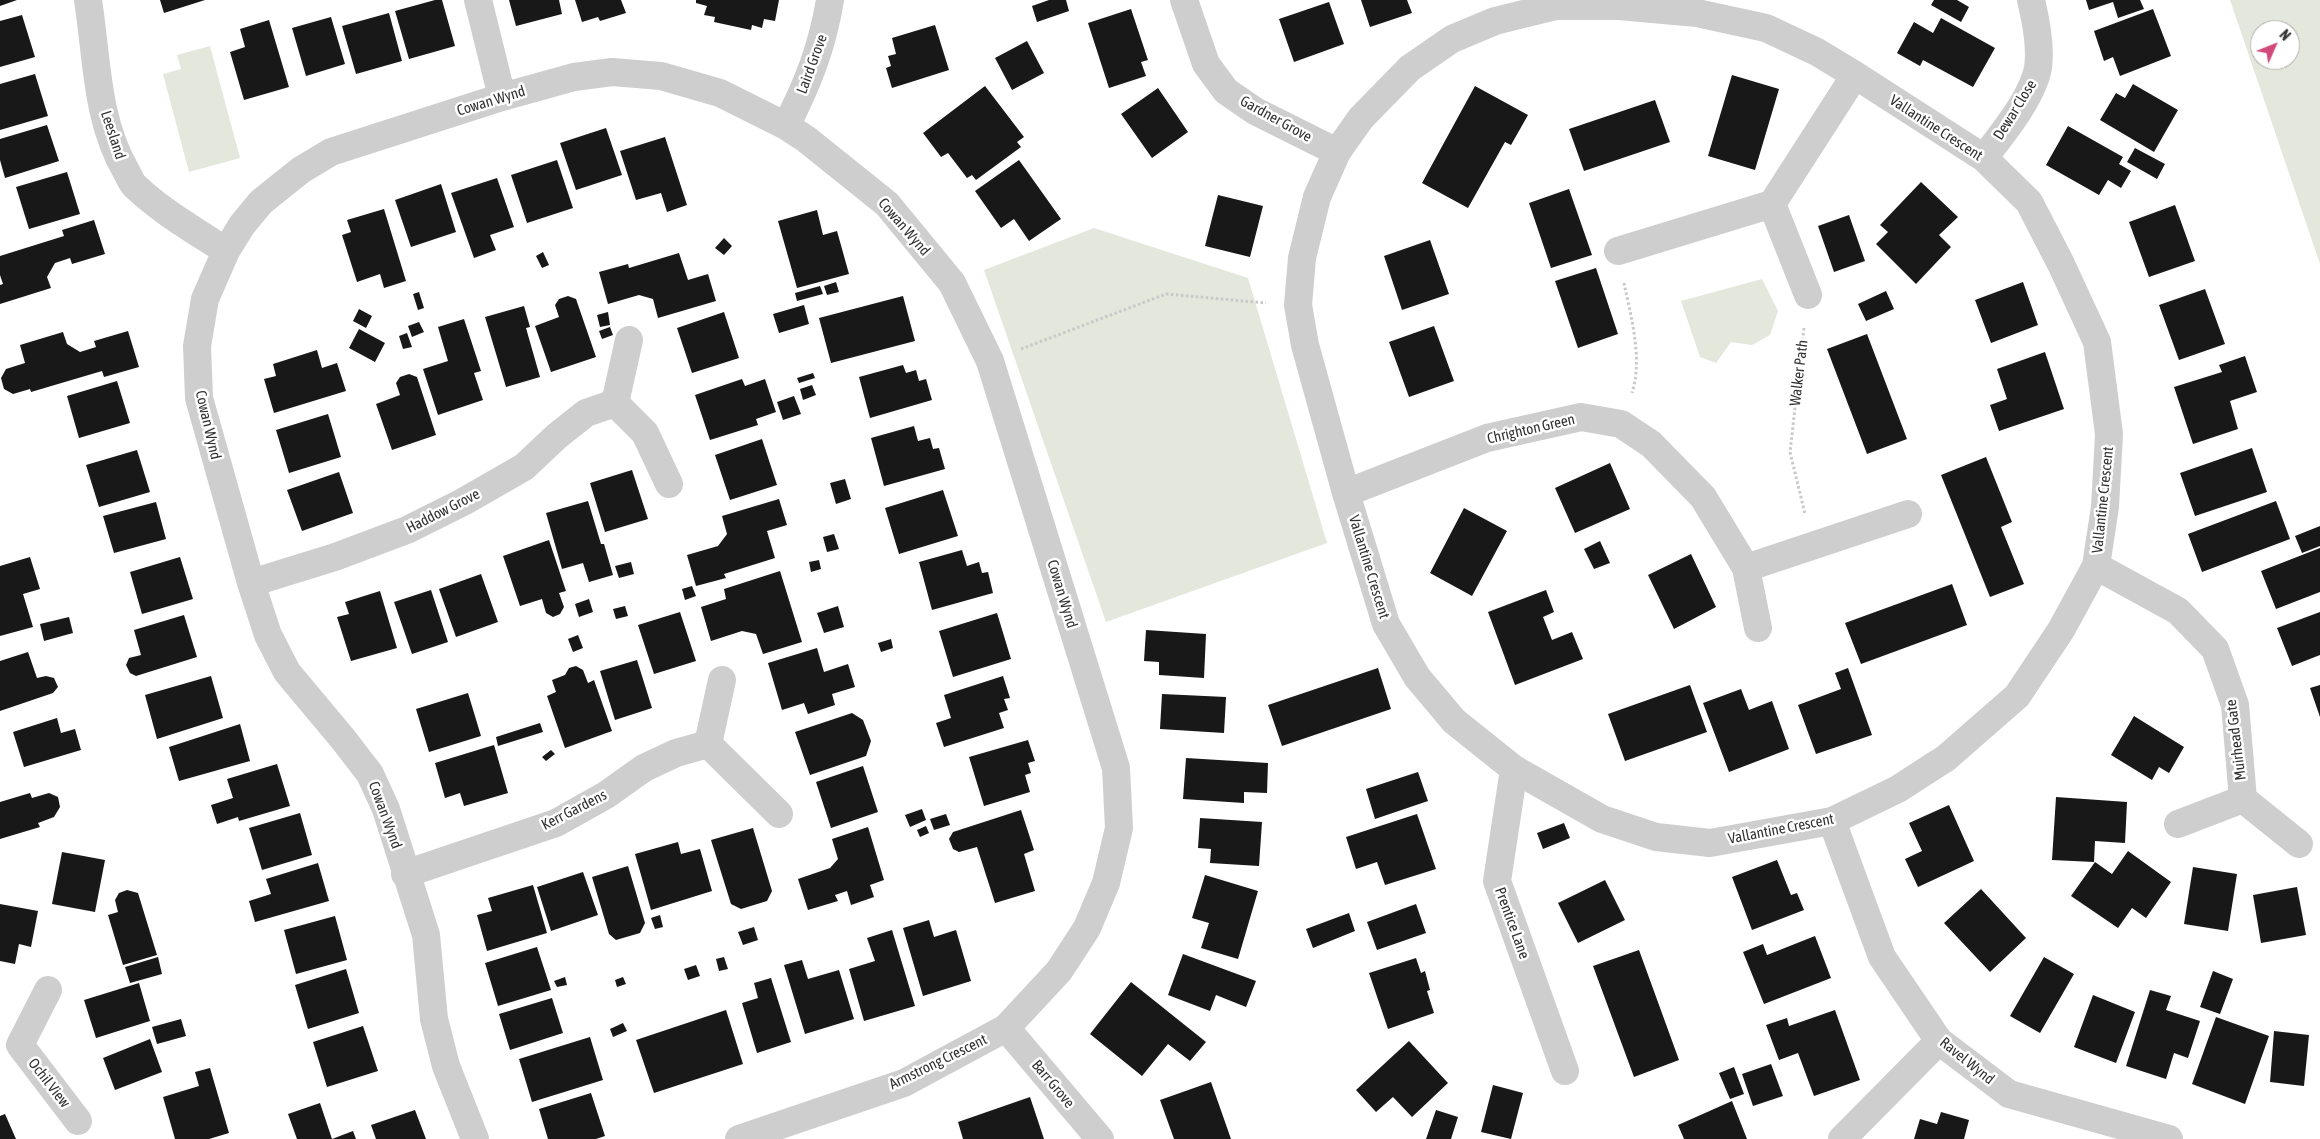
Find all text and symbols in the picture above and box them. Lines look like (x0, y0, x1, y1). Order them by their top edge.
north arrow (2250, 20, 2300, 70)
text: N (2276, 27, 2294, 44)
street label: Laird Grove (793, 32, 831, 96)
street label: Dewar Close (1990, 77, 2040, 143)
street label: Cowan Wynd (455, 82, 527, 120)
street label: Vallantine Crescent (1886, 91, 1986, 165)
street label: Gardner Grove (1237, 92, 1315, 146)
street label: Leesland (97, 108, 129, 162)
street label: Cowan Wynd (874, 195, 934, 259)
street label: Walker Path (1786, 339, 1812, 407)
street label: Cowan Wynd (191, 389, 225, 461)
street label: Chrighton Green (1485, 410, 1577, 448)
street label: Vallantine Crescent (2088, 446, 2118, 554)
street label: Haddow Grove (403, 485, 483, 537)
street label: Vallantine Crescent (1345, 513, 1393, 621)
street label: Cowan Wynd (1043, 558, 1081, 630)
street label: Muirhead Gate (2222, 699, 2250, 781)
street label: Cowan Wynd (365, 779, 405, 851)
street label: Kerr Gardens (538, 786, 610, 834)
street label: Vallantine Crescent (1727, 810, 1835, 848)
street label: Prentice Lane (1491, 885, 1533, 961)
street label: Armstrong Crescent (886, 1031, 990, 1093)
street label: Ravel Wynd (1936, 1034, 1998, 1088)
street label: Ochil View (24, 1055, 74, 1111)
street label: Barr Grove (1028, 1056, 1078, 1112)

